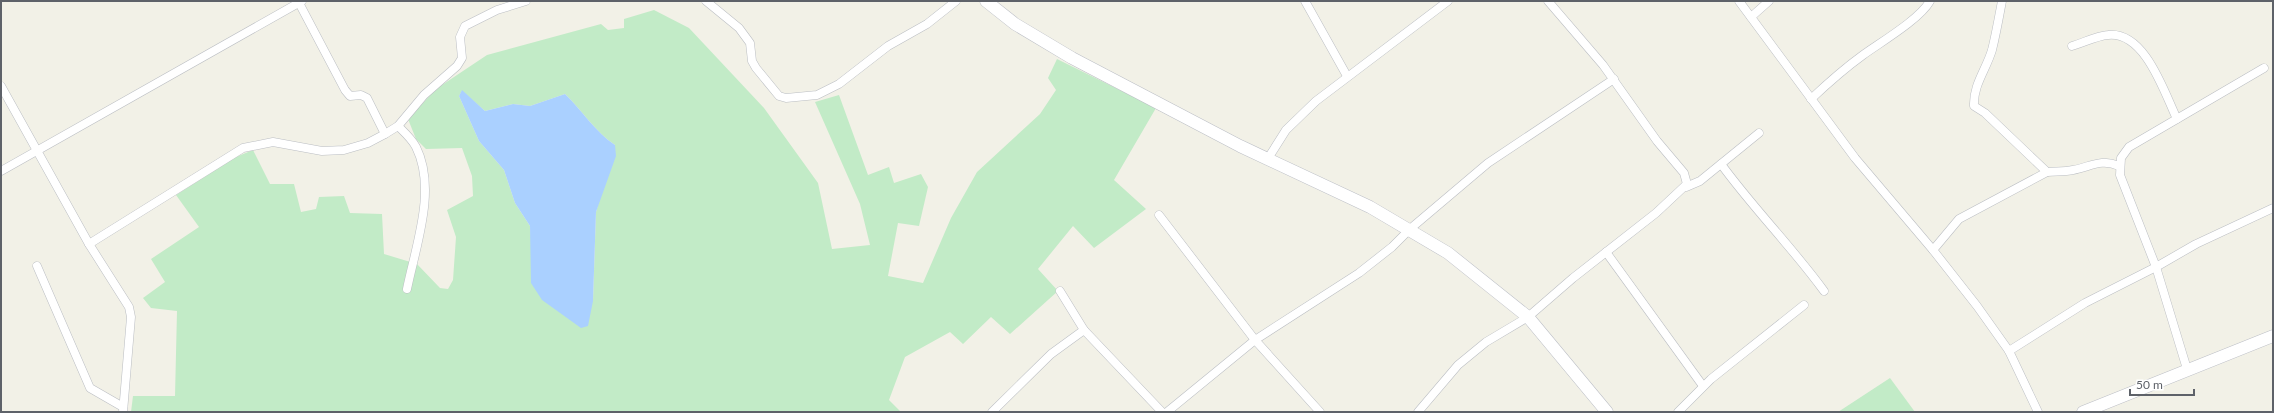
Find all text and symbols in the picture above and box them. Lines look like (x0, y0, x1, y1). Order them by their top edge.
scale bar (2130, 371, 2194, 397)
text: 50 m (2136, 377, 2163, 392)

